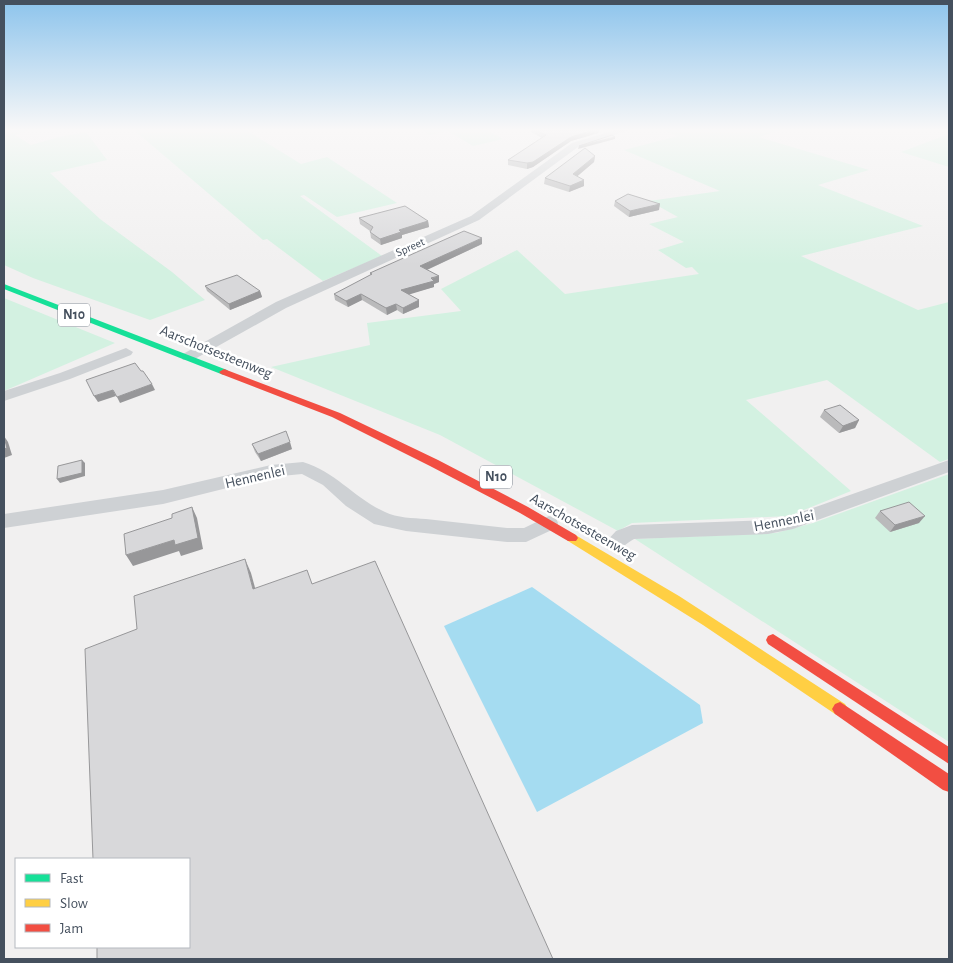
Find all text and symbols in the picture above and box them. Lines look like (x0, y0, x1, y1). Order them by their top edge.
street label: Spreet (394, 235, 426, 259)
road number: N10 (58, 304, 90, 326)
street label: Aarschotsesteenweg (158, 323, 275, 382)
street label: Hennenlei (224, 463, 286, 491)
road number: N10 (480, 466, 512, 488)
street label: Aarschotsesteenweg (528, 491, 639, 564)
street label: Hennenlei (753, 508, 815, 534)
legend (15, 858, 190, 948)
text: Fast (60, 871, 84, 886)
text: Slow (60, 896, 88, 911)
text: Jam (60, 921, 83, 936)

